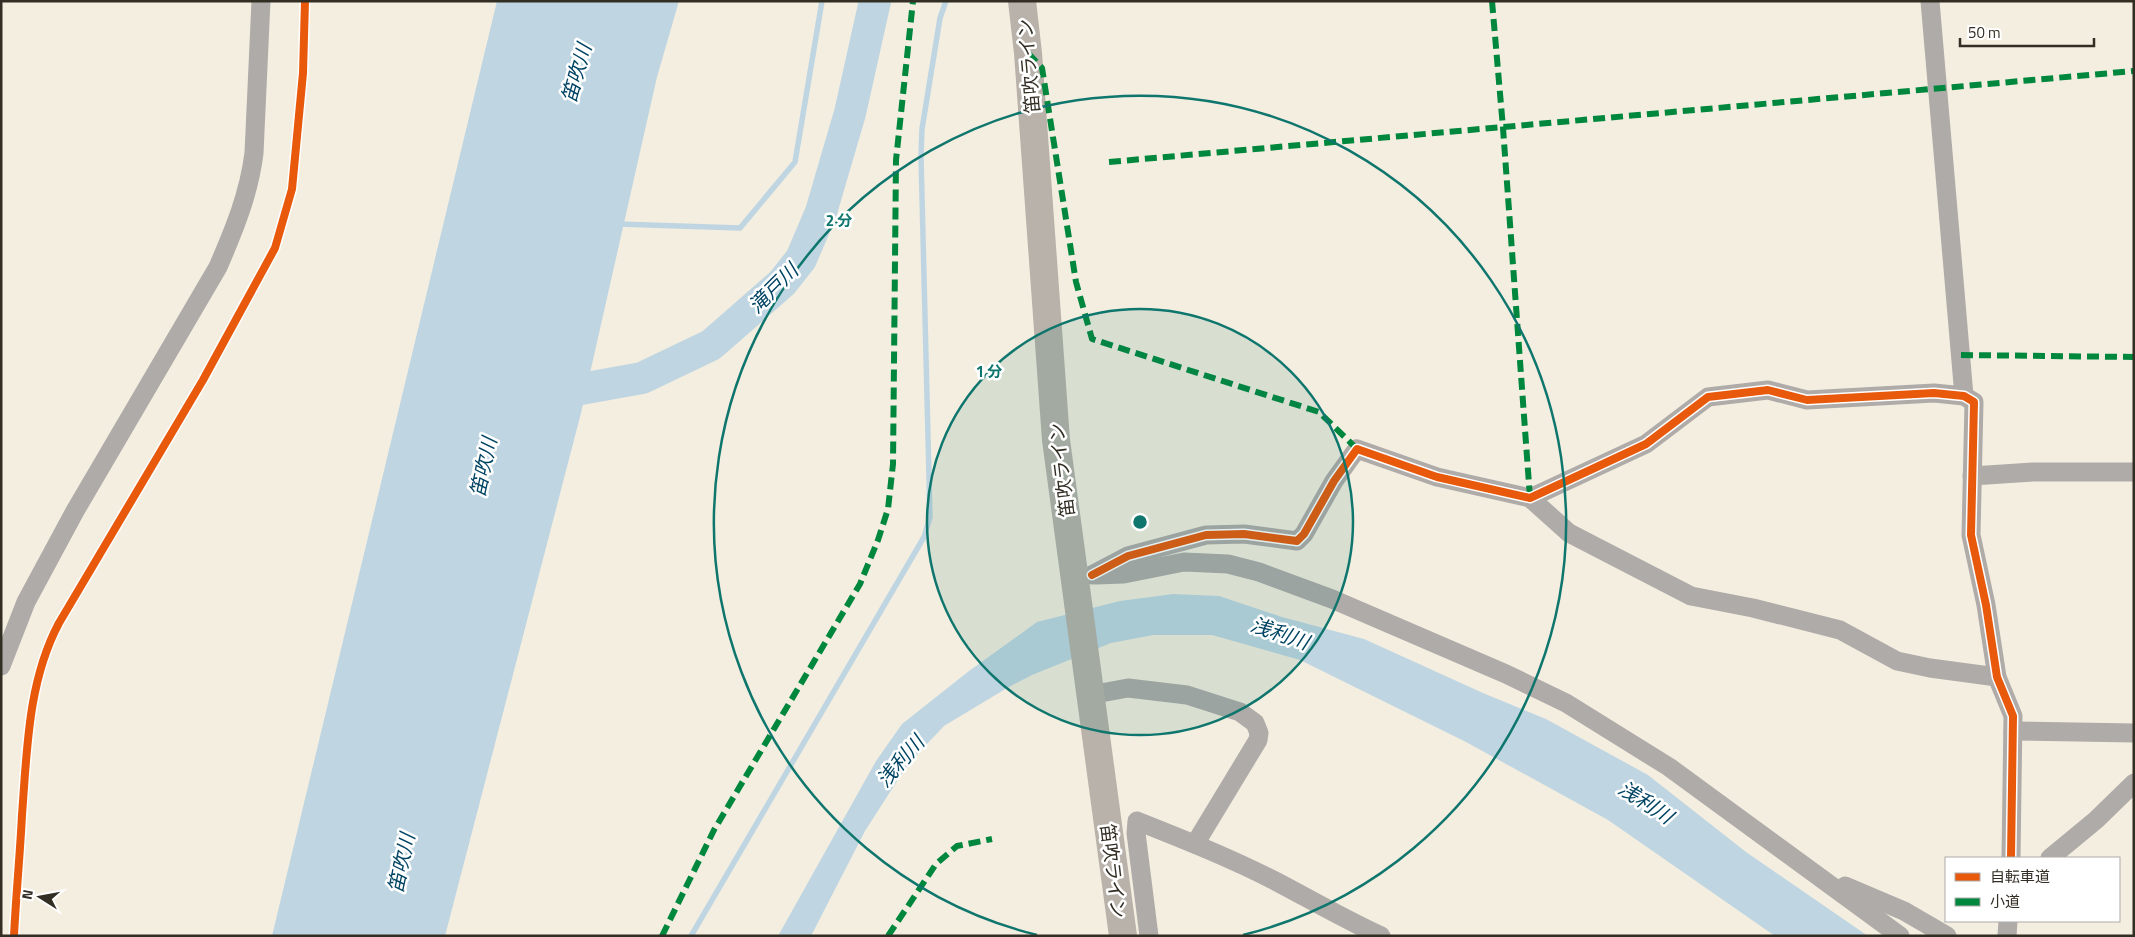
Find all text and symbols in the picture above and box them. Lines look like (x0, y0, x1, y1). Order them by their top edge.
scale bar (1960, 15, 2094, 47)
street label: 笛吹ライン (1009, 17, 1047, 115)
text: 50 m (1968, 21, 2001, 44)
water label: 笛吹川 (553, 38, 600, 106)
text: 2 分 (826, 209, 852, 232)
water label: 滝戸川 (741, 254, 807, 320)
text: 1 分 (976, 360, 1002, 383)
street label: 笛吹ライン (1041, 421, 1081, 519)
water label: 笛吹川 (462, 432, 505, 500)
centre of rings (1131, 513, 1149, 531)
water label: 浅利川 (1247, 609, 1315, 658)
water label: 浅利川 (869, 727, 933, 794)
water label: 浅利川 (1612, 773, 1681, 832)
street label: 笛吹ライン (1094, 822, 1134, 920)
water label: 笛吹川 (380, 828, 423, 896)
legend (1945, 857, 2120, 922)
text: 自転車道 (1990, 865, 2050, 888)
north arrow (15, 872, 65, 922)
text: N (16, 888, 38, 901)
text: 小道 (1990, 890, 2020, 913)

